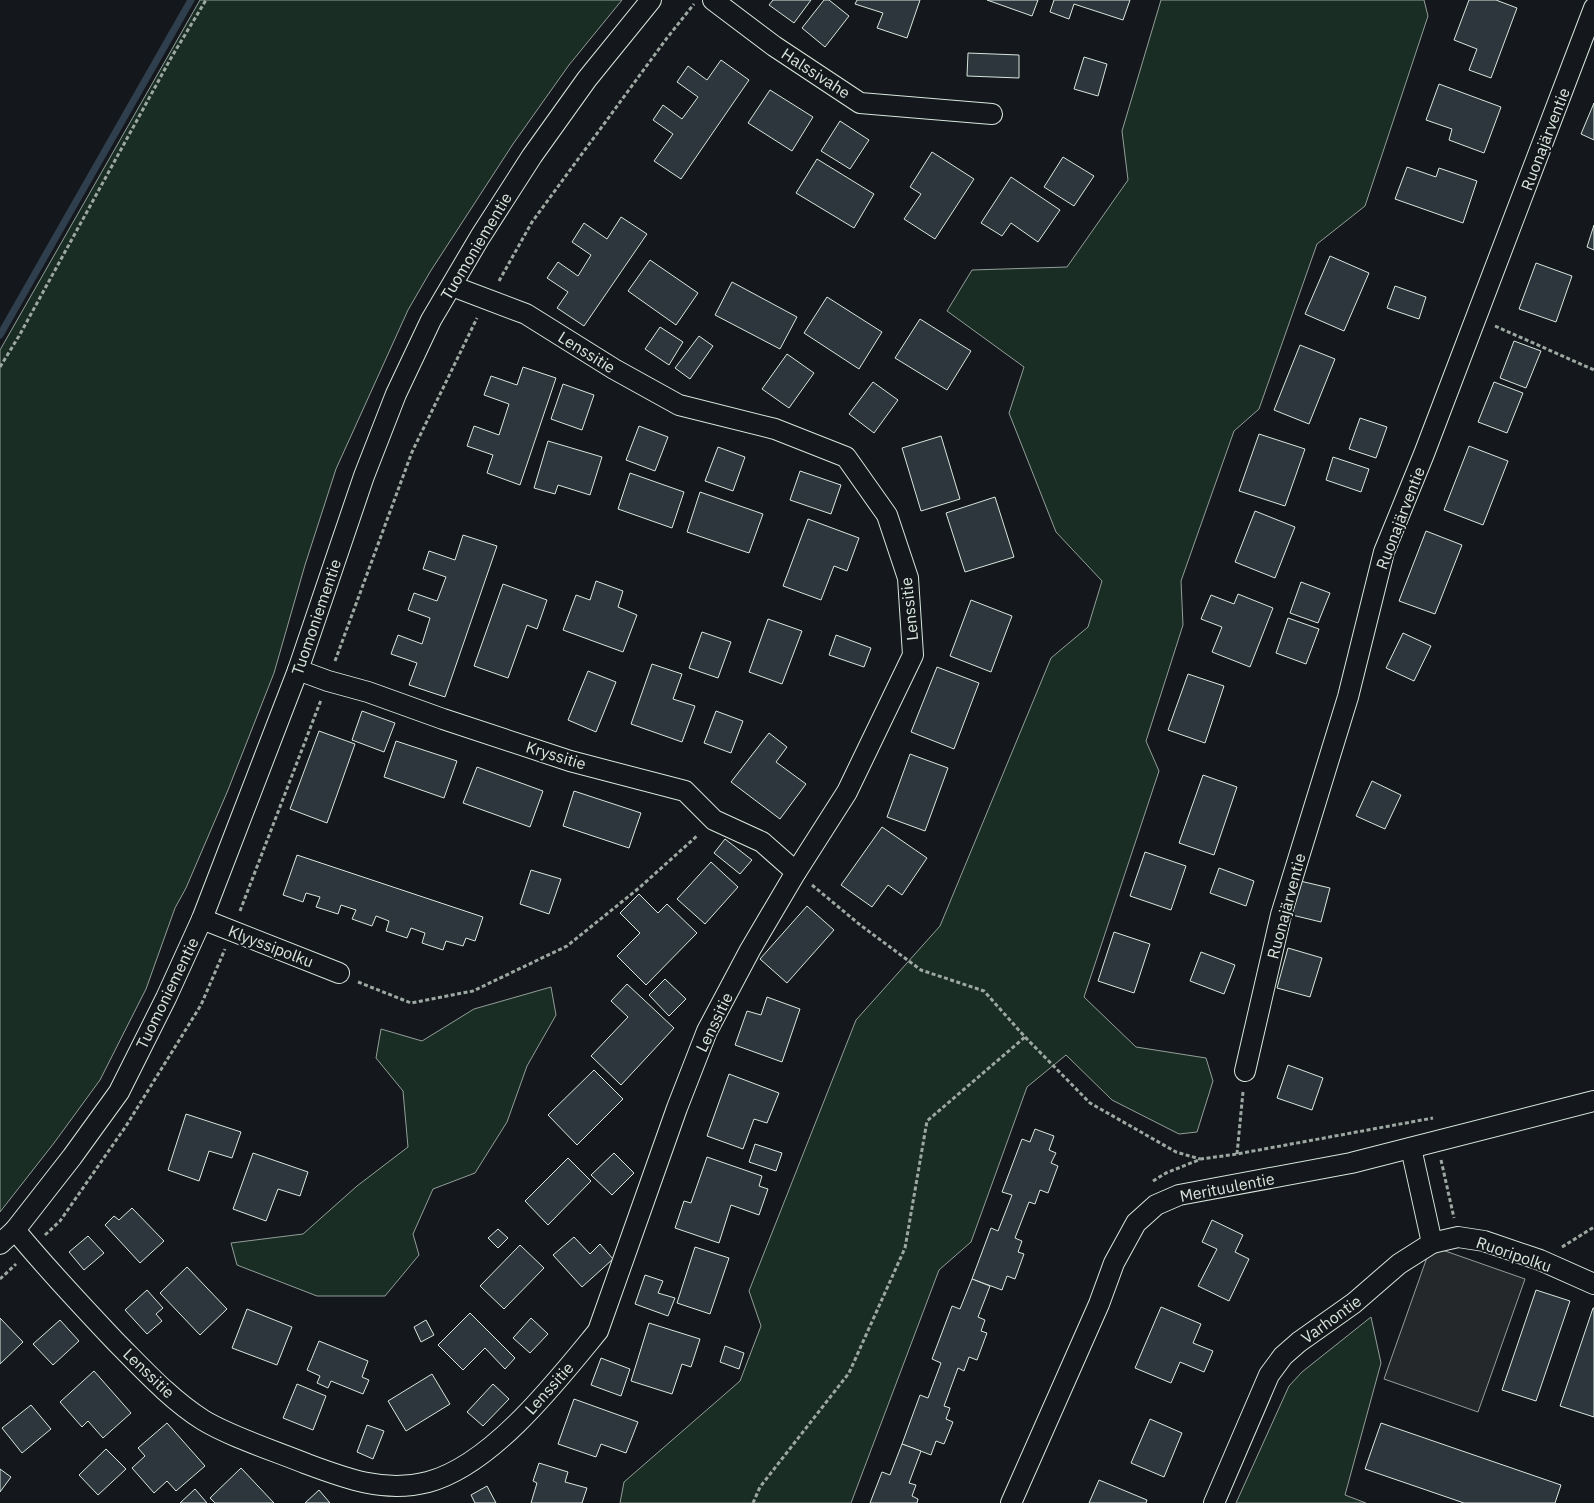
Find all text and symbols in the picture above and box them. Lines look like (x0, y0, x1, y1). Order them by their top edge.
street label: Halssivahe (778, 43, 854, 103)
street label: Ruonajärventie (1516, 85, 1574, 193)
street label: Tuomoniementie (436, 189, 516, 303)
street label: Lenssitie (555, 327, 619, 377)
street label: Ruonajärventie (1371, 464, 1429, 572)
street label: Tuomoniementie (287, 556, 345, 678)
street label: Lenssitie (896, 576, 922, 642)
street label: Kryssitie (524, 736, 589, 774)
street label: Ruonajärventie (1262, 851, 1310, 961)
street label: Klyyssipolku (226, 921, 316, 971)
street label: Tuomoniementie (131, 934, 203, 1052)
street label: Lenssitie (691, 989, 737, 1055)
street label: Merituulentie (1178, 1168, 1276, 1206)
street label: Ruoripolku (1474, 1232, 1554, 1276)
street label: Varhontie (1297, 1290, 1365, 1347)
street label: Lenssitie (119, 1344, 179, 1402)
street label: Lenssitie (520, 1358, 578, 1418)

